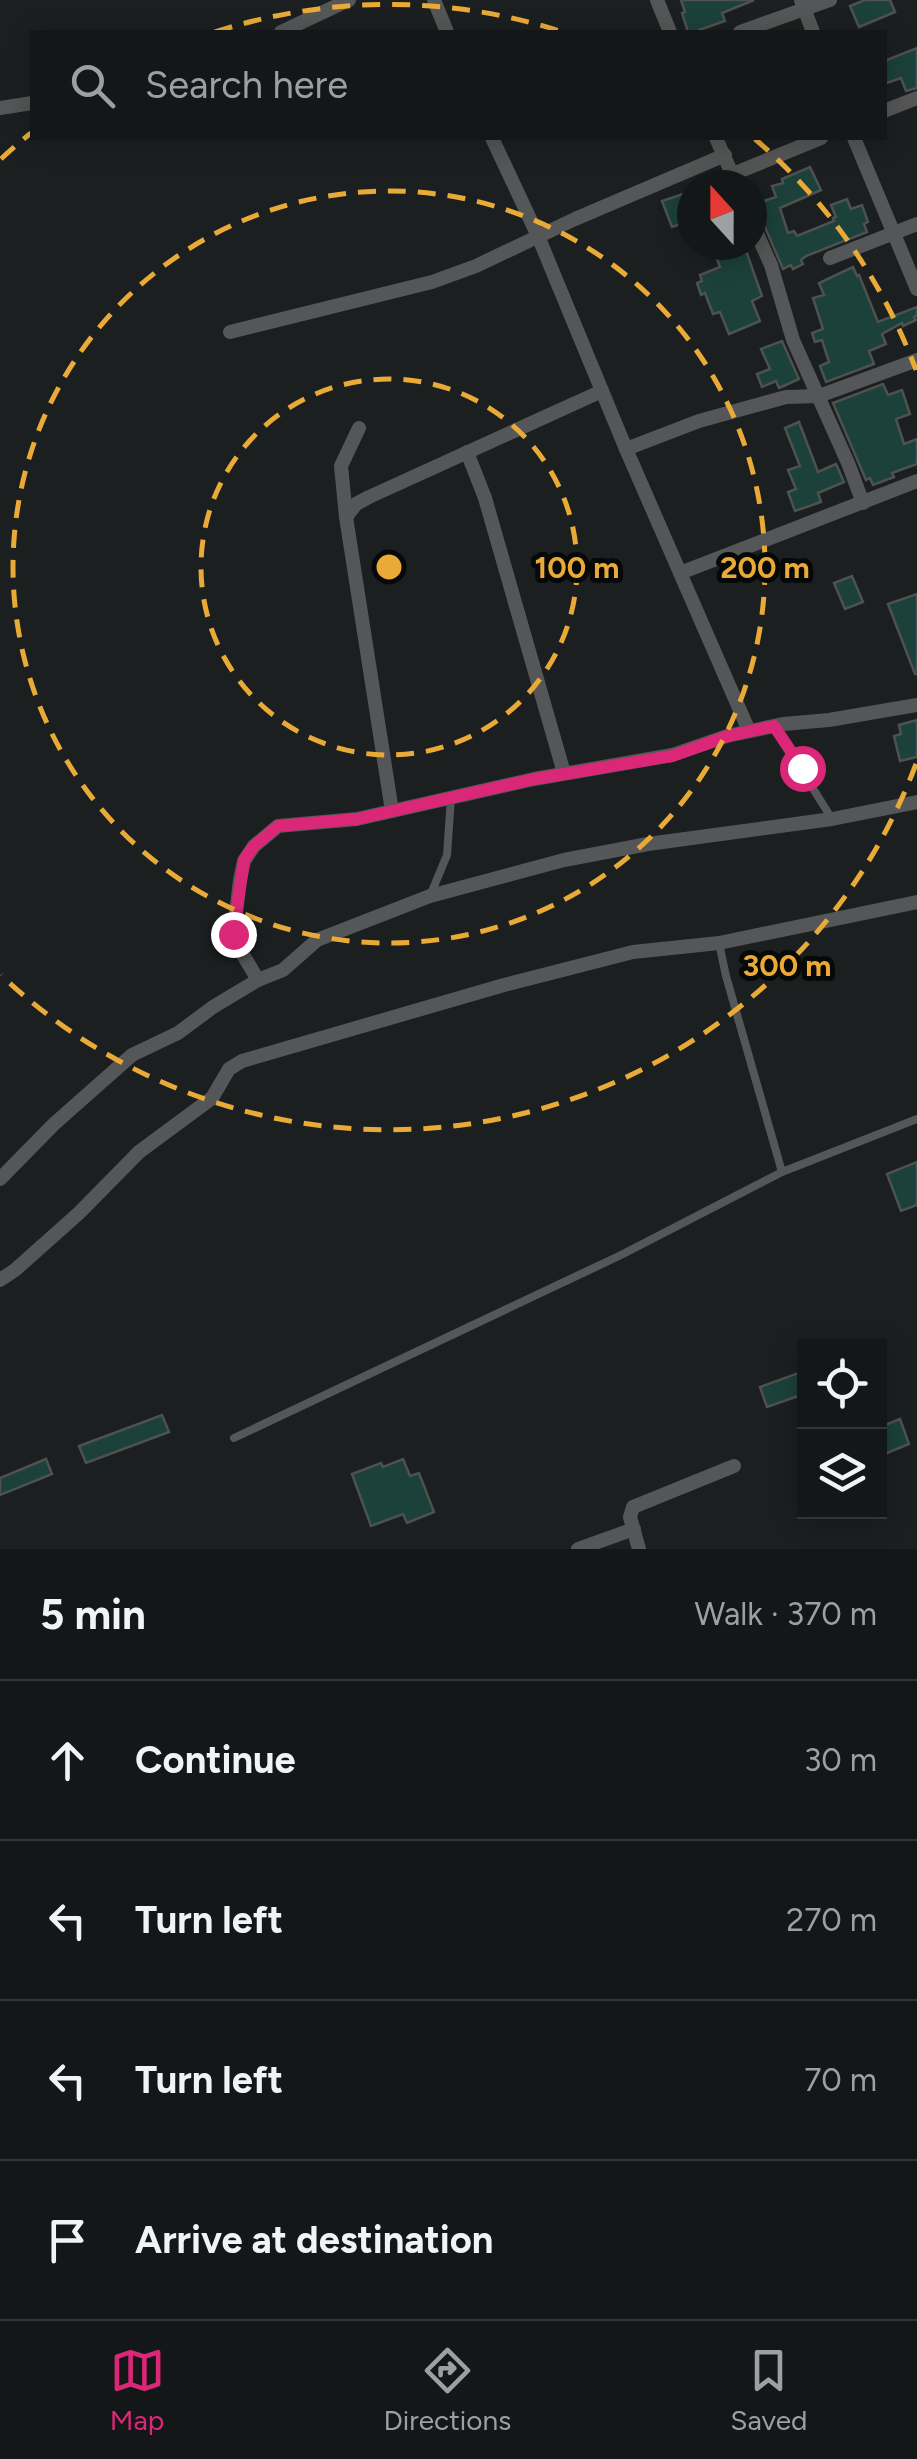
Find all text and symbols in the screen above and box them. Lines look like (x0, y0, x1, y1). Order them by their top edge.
search box (30, 30, 887, 140)
icon: search (65, 58, 120, 113)
text: Search here (145, 62, 348, 108)
north arrow (677, 170, 767, 260)
centre of rings (371, 549, 407, 585)
text: 100 m (535, 549, 619, 586)
text: 200 m (720, 549, 810, 586)
route start (780, 746, 826, 792)
route end (211, 912, 257, 958)
text: 300 m (743, 947, 831, 984)
map controls (797, 1339, 887, 1519)
button: locate (797, 1339, 887, 1429)
button: layers (797, 1429, 887, 1519)
text: 5 min (40, 1589, 146, 1640)
text: Walk · 370 m (695, 1595, 877, 1633)
icon: ahead (40, 1733, 95, 1788)
text: Continue (135, 1737, 296, 1783)
text: 30 m (804, 1741, 877, 1779)
icon: left (40, 1893, 95, 1948)
text: Turn left (135, 1897, 283, 1943)
text: 270 m (786, 1901, 877, 1939)
icon: left (40, 2053, 95, 2108)
text: Turn left (135, 2057, 283, 2103)
text: 70 m (804, 2061, 877, 2099)
icon: arrive (40, 2213, 95, 2268)
text: Arrive at destination (135, 2217, 493, 2263)
tab: Map (110, 2343, 165, 2437)
tab: Directions (384, 2343, 511, 2437)
tab: Saved (730, 2343, 807, 2437)

